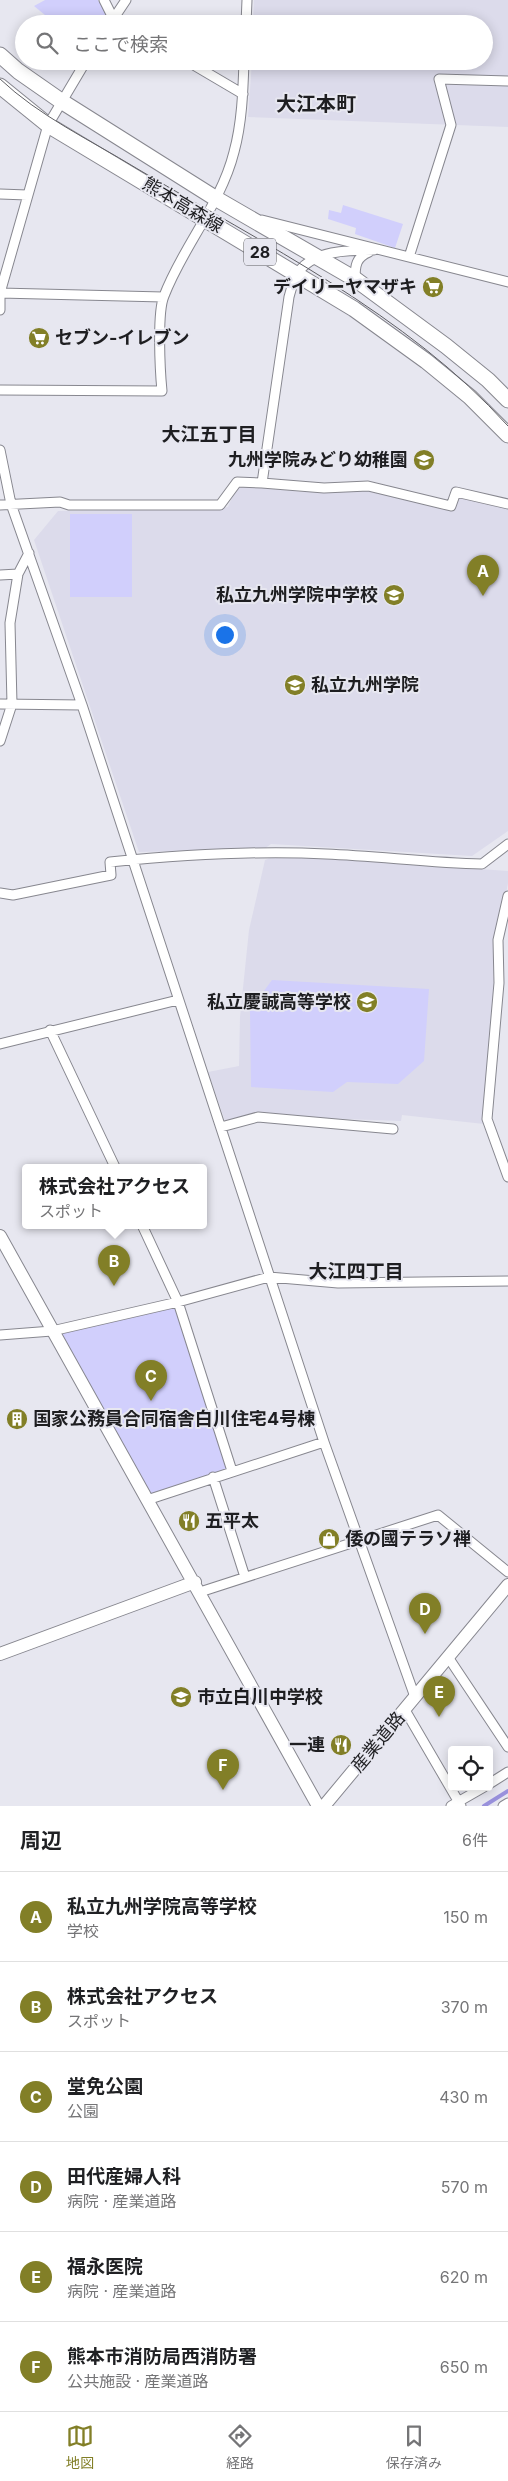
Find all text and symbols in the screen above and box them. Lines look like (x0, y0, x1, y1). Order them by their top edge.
search box (15, 15, 493, 70)
icon: search (33, 29, 61, 57)
text: ここで検索 (73, 33, 168, 56)
district label: 大江本町 (276, 92, 356, 116)
street label: 熊本高森線 (139, 172, 227, 237)
road number: 28 (244, 238, 276, 266)
supermarket icon: デイリーヤマザキ (421, 275, 445, 299)
place label: デイリーヤマザキ (273, 276, 417, 297)
supermarket icon: セブン-イレブン (27, 326, 51, 350)
place label: セブン-イレブン (55, 327, 189, 348)
district label: 大江五丁目 (161, 423, 257, 446)
school or university icon: 九州学院みどり幼稚園 (412, 448, 436, 472)
place label: 九州学院みどり幼稚園 (228, 449, 408, 470)
pin: A (467, 555, 499, 596)
school or university icon: 私立九州学院中学校 (382, 583, 406, 607)
place label: 私立九州学院中学校 (216, 584, 378, 605)
your location (212, 622, 238, 648)
school or university icon: 私立九州学院 (283, 673, 307, 697)
place label: 私立九州学院 (311, 674, 419, 695)
school or university icon: 私立慶誠高等学校 (355, 990, 379, 1014)
place label: 私立慶誠高等学校 (207, 991, 351, 1012)
popup (22, 1164, 207, 1229)
text: 株式会社アクセス (39, 1175, 190, 1198)
text: スポット (39, 1201, 103, 1221)
pin: B (98, 1245, 130, 1286)
district label: 大江四丁目 (308, 1260, 404, 1283)
pin: C (135, 1360, 167, 1401)
building icon: 国家公務員合同宿舎白川住宅4号棟 (5, 1407, 29, 1431)
place label: 国家公務員合同宿舎白川住宅4号棟 (33, 1408, 315, 1429)
restaurant icon: 五平太 (177, 1509, 201, 1533)
place label: 五平太 (205, 1510, 259, 1531)
shop icon: 倭の國テラソ禅 (317, 1527, 341, 1551)
place label: 倭の國テラソ禅 (345, 1528, 471, 1549)
pin: D (409, 1593, 441, 1634)
pin: E (423, 1676, 455, 1717)
school or university icon: 市立白川中学校 (169, 1685, 193, 1709)
place label: 市立白川中学校 (197, 1686, 323, 1707)
street label: 産業道路 (346, 1707, 409, 1776)
restaurant icon: 一連 (329, 1733, 353, 1757)
place label: 一連 (289, 1734, 325, 1755)
map controls (448, 1746, 493, 1791)
button: locate (448, 1746, 493, 1791)
pin: F (207, 1749, 239, 1790)
text: 周辺 (20, 1828, 62, 1853)
text: 6件 (462, 1830, 488, 1850)
text: 私立九州学院高等学校 (67, 1895, 257, 1918)
text: A (30, 1907, 42, 1927)
text: 150 m (443, 1907, 488, 1927)
text: 学校 (67, 1921, 99, 1941)
text: 株式会社アクセス (67, 1985, 218, 2008)
text: B (31, 1997, 41, 2017)
text: 370 m (441, 1997, 488, 2017)
text: スポット (67, 2011, 131, 2031)
text: 堂免公園 (67, 2075, 143, 2098)
text: C (30, 2087, 42, 2107)
text: 430 m (439, 2087, 488, 2107)
text: 公園 (67, 2101, 99, 2121)
text: 田代産婦人科 (67, 2165, 181, 2188)
text: D (30, 2177, 42, 2197)
text: 570 m (441, 2177, 488, 2197)
text: 病院 · 産業道路 (67, 2191, 177, 2211)
text: 福永医院 (67, 2255, 143, 2278)
text: E (31, 2267, 41, 2287)
text: 620 m (440, 2267, 488, 2287)
text: 病院 · 産業道路 (67, 2281, 177, 2301)
text: 熊本市消防局西消防署 (67, 2345, 257, 2368)
text: F (31, 2357, 41, 2377)
text: 650 m (440, 2357, 488, 2377)
text: 公共施設 · 産業道路 (67, 2371, 209, 2391)
tab: 地図 (66, 2422, 94, 2472)
tab: 経路 (226, 2422, 254, 2472)
tab: 保存済み (386, 2422, 442, 2472)

